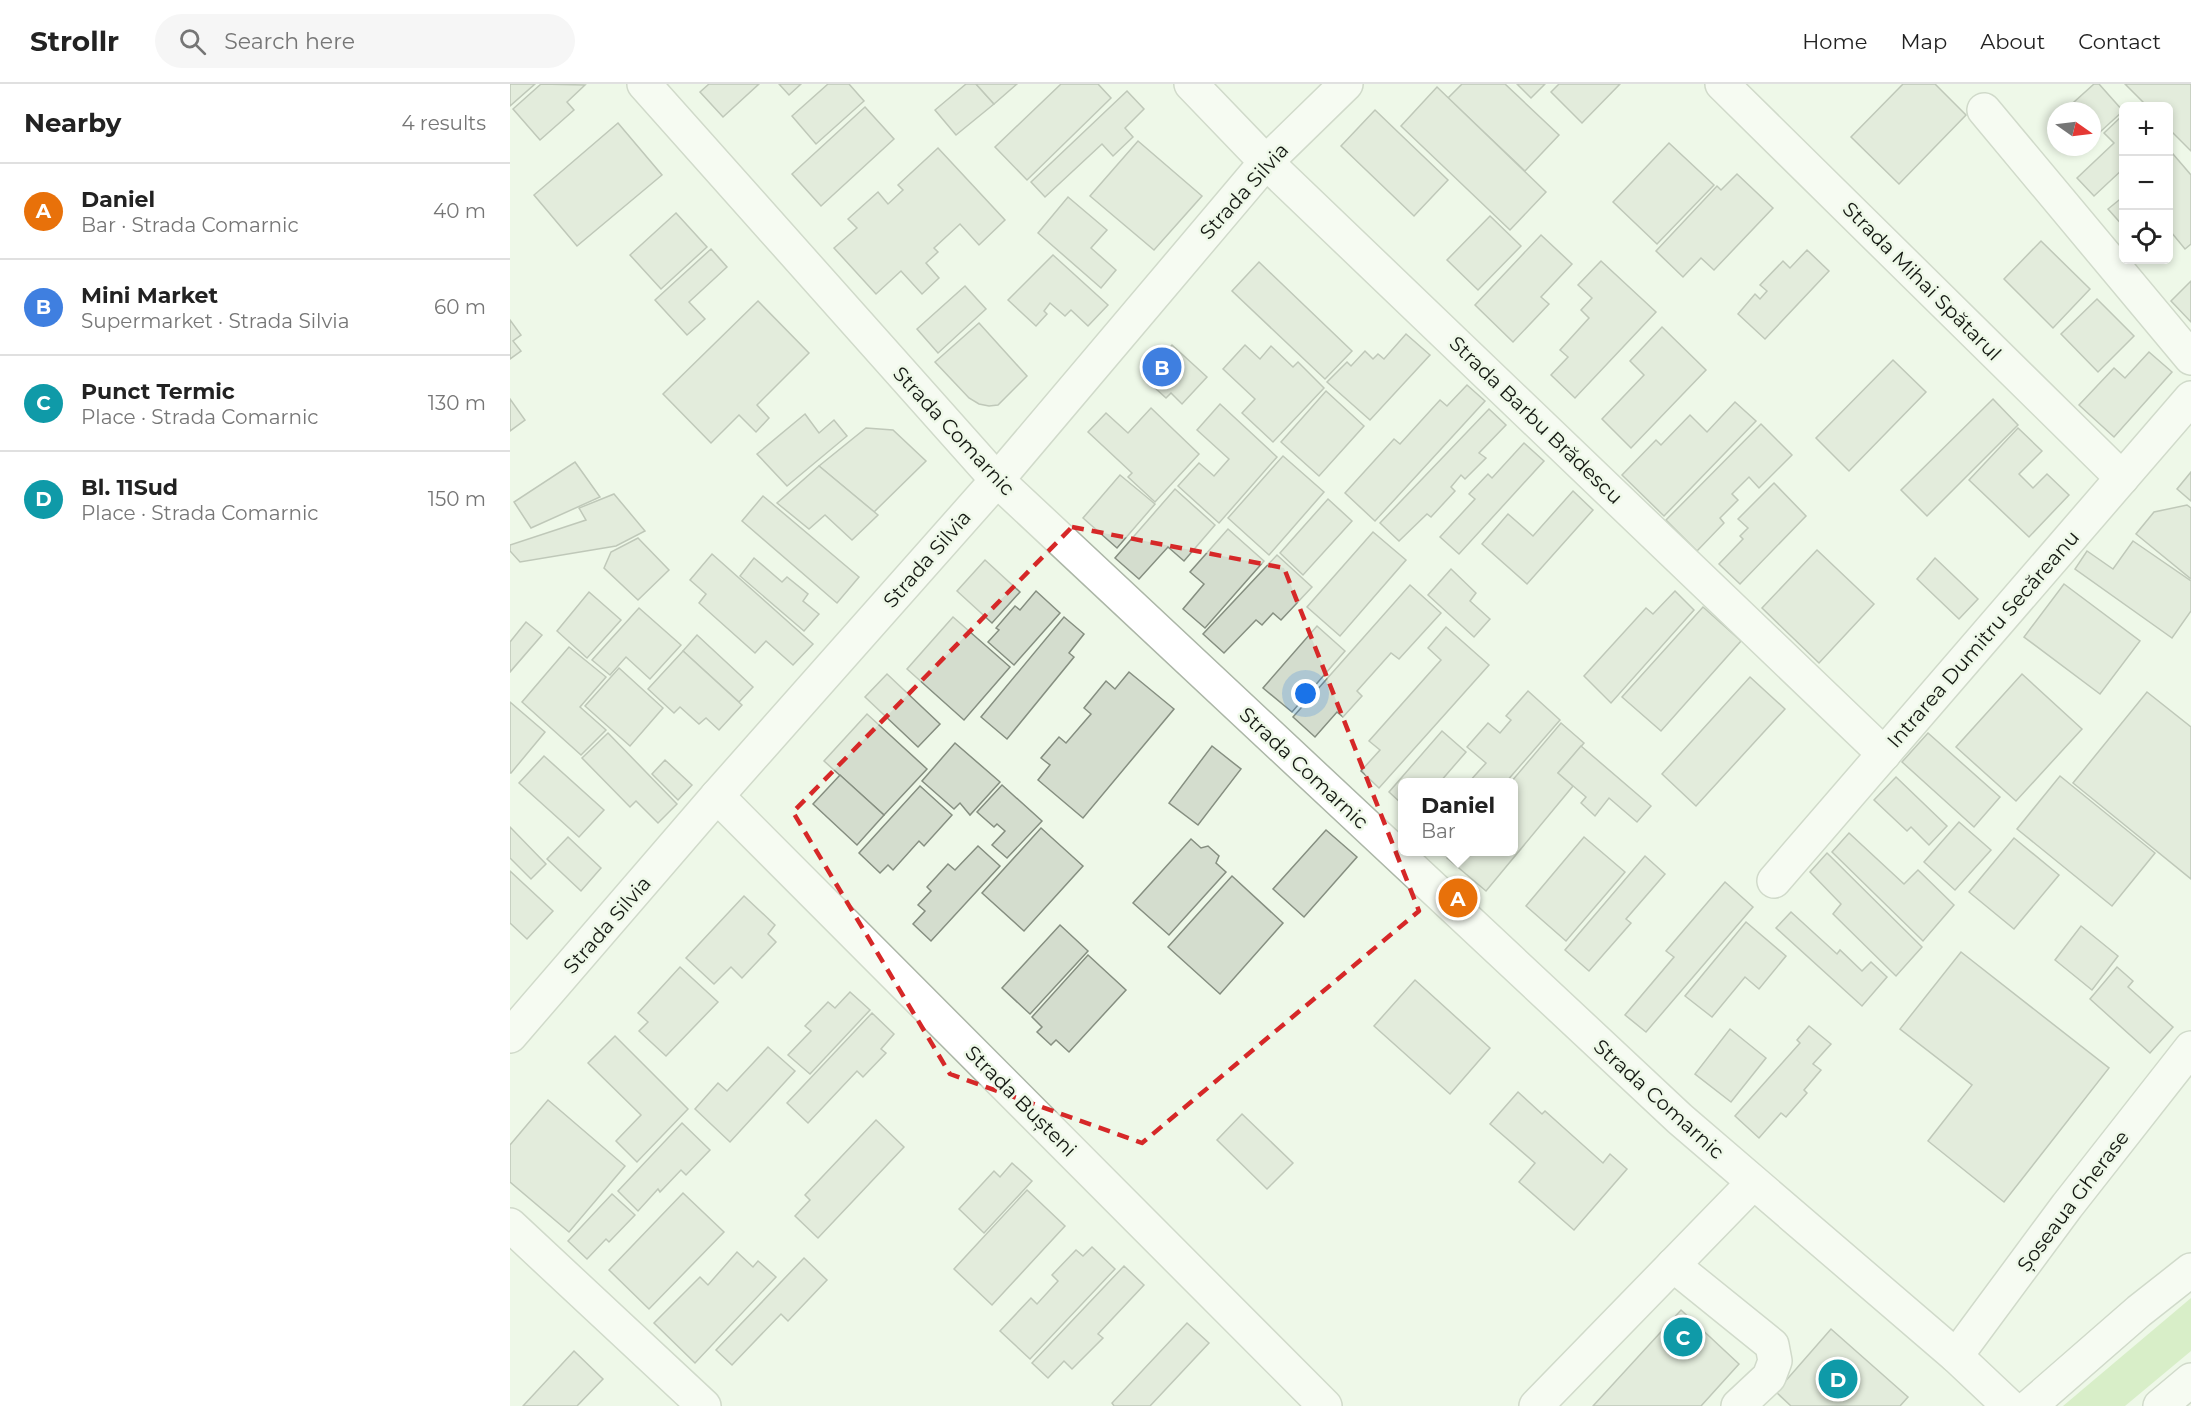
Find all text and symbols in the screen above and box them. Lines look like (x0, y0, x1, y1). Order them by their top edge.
search box (155, 14, 575, 68)
text: Strollr (30, 24, 119, 58)
icon: search (176, 25, 209, 58)
text: Search here (224, 28, 355, 55)
text: Home (1802, 29, 1867, 54)
text: Map (1900, 29, 1947, 54)
text: About (1980, 29, 2045, 54)
text: Contact (2078, 29, 2161, 54)
north arrow (2047, 102, 2101, 156)
map controls (2119, 102, 2173, 264)
button: + (2119, 102, 2173, 156)
text: Nearby (24, 107, 121, 139)
text: 4 results (401, 111, 486, 135)
street label: Strada Silvia (1195, 138, 1293, 244)
button: − (2119, 156, 2173, 210)
text: Daniel (81, 186, 155, 213)
street label: Strada Mihai Spătarul (1838, 197, 2006, 365)
text: A (36, 199, 51, 223)
text: 40 m (433, 199, 486, 223)
button: locate (2119, 210, 2173, 264)
text: Bar · Strada Comarnic (81, 213, 299, 237)
text: Mini Market (81, 282, 218, 309)
text: B (36, 295, 51, 319)
text: 60 m (434, 295, 486, 319)
text: Supermarket · Strada Silvia (81, 309, 350, 333)
street label: Strada Barbu Brădescu (1445, 331, 1627, 509)
pin: B (1142, 344, 1182, 390)
street label: Strada Comarnic (888, 362, 1020, 500)
text: Punct Termic (81, 378, 235, 405)
text: C (36, 391, 51, 415)
text: 130 m (428, 391, 486, 415)
text: Place · Strada Comarnic (81, 405, 319, 429)
text: Bl. 11Sud (81, 474, 178, 501)
text: D (35, 487, 52, 511)
text: 150 m (428, 487, 486, 511)
text: Place · Strada Comarnic (81, 501, 319, 525)
street label: Strada Silvia (878, 505, 976, 613)
street label: Intrarea Dumitru Secăreanu (1882, 525, 2084, 753)
your location (1291, 679, 1320, 708)
street label: Strada Comarnic (1235, 702, 1373, 834)
popup (1398, 778, 1518, 856)
text: Daniel (1421, 792, 1495, 819)
text: Bar (1421, 819, 1456, 843)
street label: Strada Silvia (558, 871, 656, 979)
pin: A (1438, 876, 1478, 920)
street label: Strada Comarnic (1589, 1034, 1729, 1164)
street label: Strada Bușteni (960, 1041, 1081, 1162)
street label: Șoseaua Gherase (2012, 1126, 2135, 1277)
pin: C (1664, 1314, 1702, 1360)
pin: D (1818, 1356, 1858, 1402)

